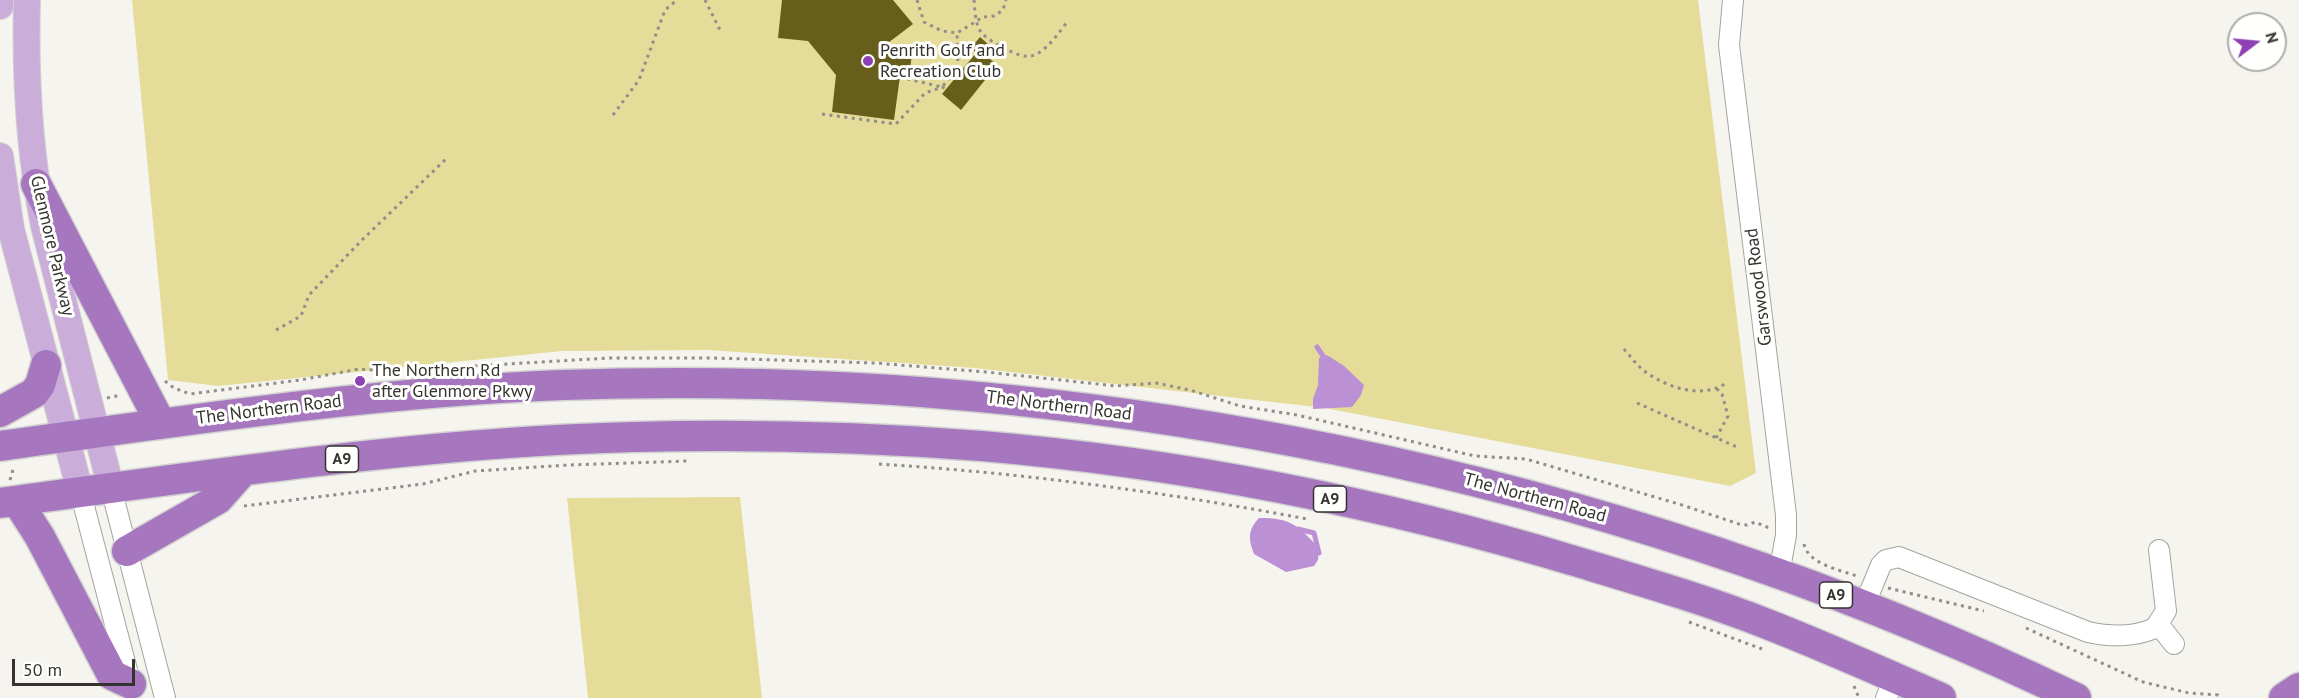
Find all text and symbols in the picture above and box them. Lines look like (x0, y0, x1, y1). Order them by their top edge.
north arrow (2227, 12, 2287, 72)
text: N (2261, 30, 2283, 45)
place label: Penrith Golf and Recreation Club (880, 40, 1005, 82)
marker: Penrith Golf and Recreation Club (861, 54, 875, 68)
street label: Glenmore Parkway (25, 174, 79, 318)
street label: Garswood Road (1741, 227, 1777, 347)
place label: The Northern Rd after Glenmore Pkwy (372, 360, 532, 403)
marker: The Northern Rd after Glenmore Pkwy (353, 374, 367, 388)
street label: The Northern Road (985, 386, 1133, 426)
street label: The Northern Road (195, 390, 343, 430)
road number: A9 (326, 446, 358, 472)
street label: The Northern Road (1462, 469, 1608, 527)
road number: A9 (1314, 486, 1346, 512)
road number: A9 (1820, 582, 1852, 608)
scale bar (15, 647, 138, 685)
text: 50 m (23, 658, 62, 681)

